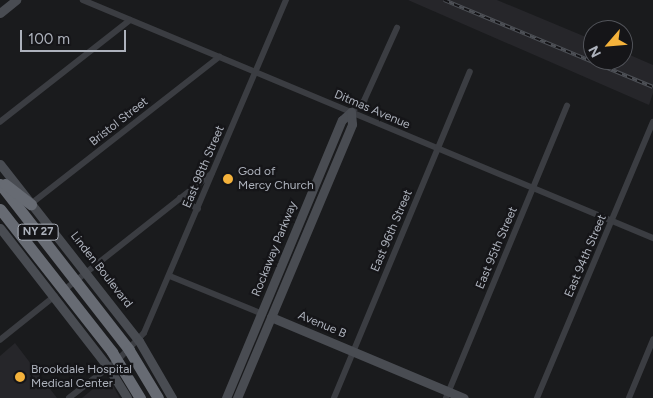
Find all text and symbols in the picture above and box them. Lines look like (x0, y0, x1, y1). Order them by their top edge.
scale bar (22, 20, 129, 52)
north arrow (583, 20, 633, 70)
text: 100 m (28, 30, 70, 48)
text: N (585, 43, 605, 60)
street label: Ditmas Avenue (332, 88, 412, 132)
street label: Bristol Street (87, 95, 151, 149)
street label: East 98th Street (180, 124, 228, 210)
place label: God of Mercy Church (238, 165, 314, 193)
marker: God of Mercy Church (222, 173, 234, 185)
street label: East 96th Street (368, 188, 416, 274)
street label: Rockaway Parkway (249, 199, 301, 299)
street label: East 95th Street (473, 205, 521, 291)
street label: East 94th Street (562, 213, 610, 299)
road number: NY 27 (17, 223, 59, 240)
street label: Linden Boulevard (67, 229, 135, 311)
street label: Avenue B (296, 308, 348, 342)
place label: Brookdale Hospital Medical Center (31, 363, 132, 391)
marker: Brookdale Hospital Medical Center (13, 370, 27, 384)

